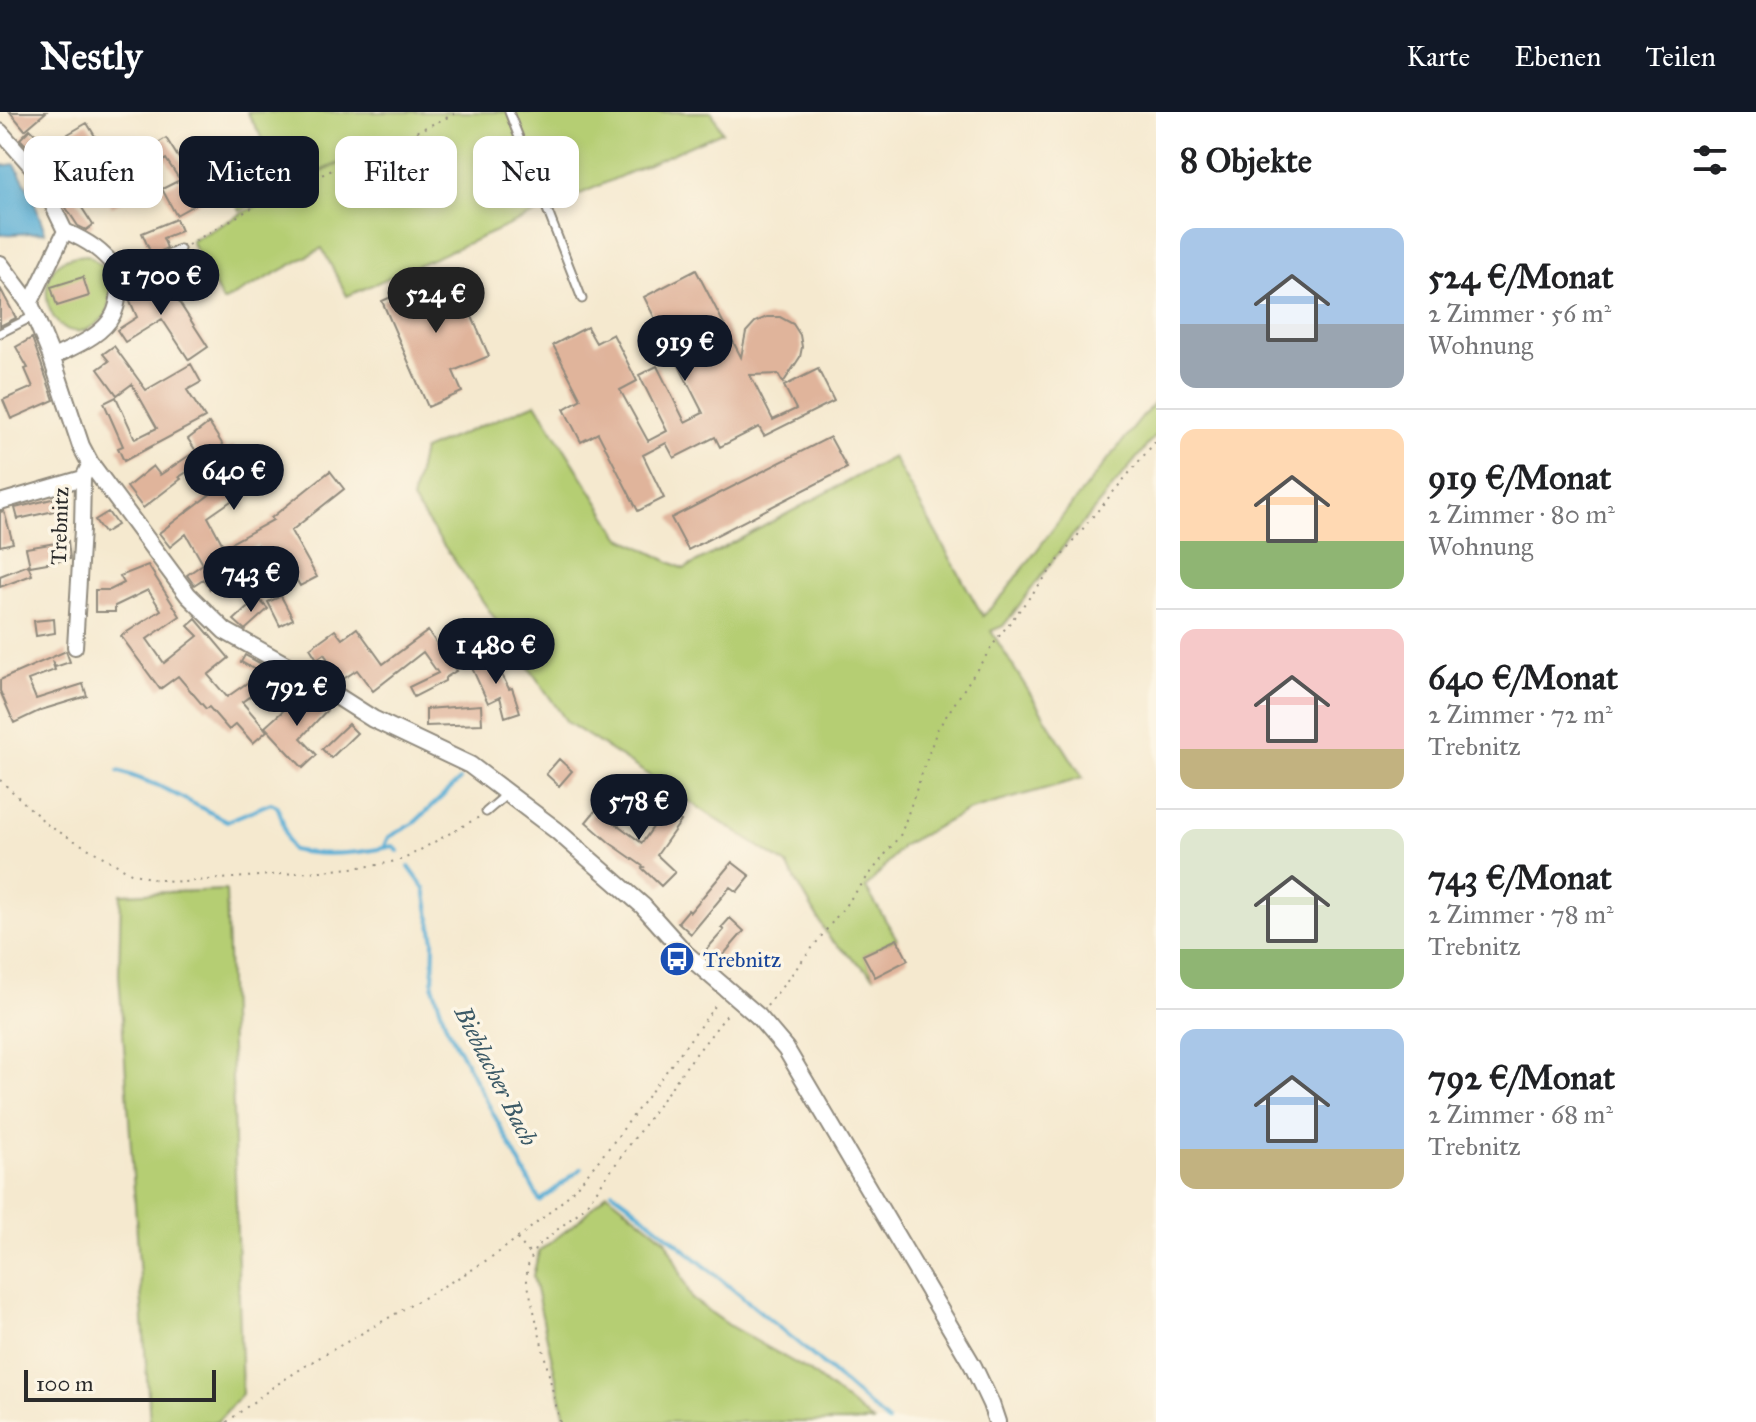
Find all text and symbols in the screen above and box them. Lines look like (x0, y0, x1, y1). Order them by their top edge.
text: Nestly (40, 33, 142, 79)
text: Karte (1406, 39, 1470, 74)
text: Ebenen (1514, 39, 1601, 74)
text: Teilen (1645, 39, 1716, 74)
chip: Kaufen (24, 136, 163, 208)
chip: Mieten (179, 136, 319, 208)
chip: Filter (335, 136, 457, 208)
chip: Neu (473, 136, 579, 208)
icon: filters (1688, 138, 1732, 182)
text: 8 Objekte (1180, 140, 1312, 181)
pin: 1 700 € (87, 249, 235, 317)
text: 524 €/Monat (1428, 256, 1613, 297)
text: 1 700 € (120, 259, 202, 291)
icon: home (1244, 260, 1340, 356)
pin: 524 € (380, 267, 492, 335)
text: 524 € (406, 277, 466, 309)
text: 2 Zimmer · 56 m² (1428, 297, 1611, 329)
pin: 919 € (629, 315, 741, 383)
text: 919 € (655, 325, 715, 357)
text: Wohnung (1428, 329, 1533, 361)
pin: 640 € (178, 444, 290, 512)
text: 640 € (202, 454, 266, 486)
text: 919 €/Monat (1428, 457, 1611, 498)
icon: home (1244, 461, 1340, 557)
street label: Trebnitz (45, 486, 74, 566)
text: 2 Zimmer · 80 m² (1428, 498, 1615, 530)
text: Wohnung (1428, 530, 1533, 562)
pin: 743 € (195, 546, 307, 614)
text: 743 € (221, 556, 281, 588)
pin: 1 480 € (422, 618, 570, 686)
text: 1 480 € (456, 628, 536, 660)
text: 640 €/Monat (1428, 657, 1618, 698)
pin: 792 € (241, 660, 353, 728)
icon: home (1244, 661, 1340, 757)
text: 792 € (266, 670, 328, 702)
text: 2 Zimmer · 72 m² (1428, 698, 1613, 730)
text: Trebnitz (1428, 730, 1520, 762)
pin: 578 € (583, 774, 695, 842)
text: 578 € (608, 784, 670, 816)
text: 743 €/Monat (1428, 857, 1612, 898)
icon: home (1244, 861, 1340, 957)
text: 2 Zimmer · 78 m² (1428, 898, 1614, 930)
text: Trebnitz (1428, 930, 1520, 962)
bus stop icon: Trebnitz (658, 940, 696, 978)
place label: Trebnitz (703, 946, 781, 973)
water label: Bieblacher Bach (447, 1000, 544, 1151)
text: 792 €/Monat (1428, 1057, 1615, 1098)
icon: home (1244, 1061, 1340, 1157)
text: 2 Zimmer · 68 m² (1428, 1098, 1613, 1130)
text: Trebnitz (1428, 1130, 1520, 1162)
scale bar (24, 1366, 216, 1402)
text: 100 m (36, 1370, 93, 1397)

